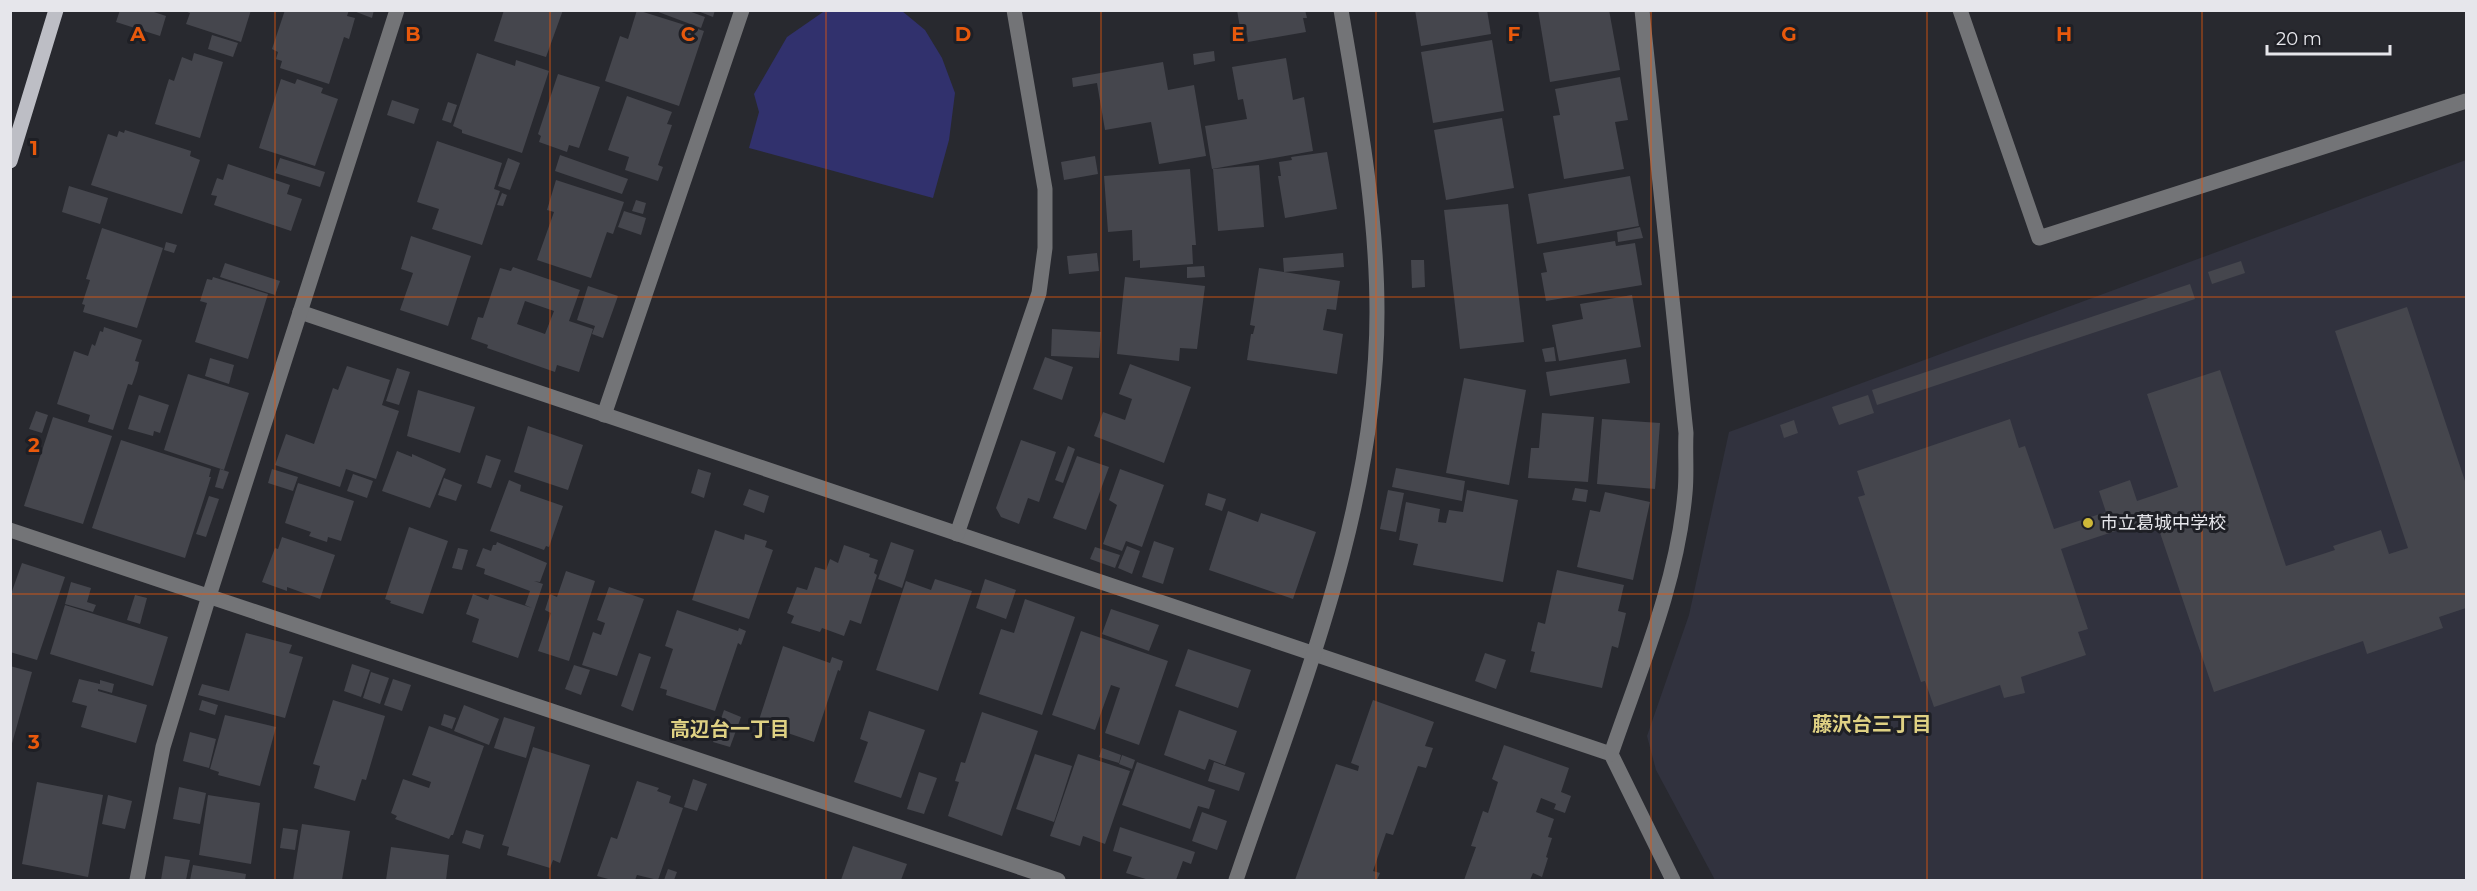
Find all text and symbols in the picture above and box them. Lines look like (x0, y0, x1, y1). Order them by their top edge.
scale bar (2267, 18, 2390, 56)
text: A (129, 22, 146, 46)
text: B (405, 22, 421, 46)
text: C (681, 22, 696, 46)
text: D (955, 22, 971, 46)
text: E (1231, 22, 1245, 46)
text: F (1508, 22, 1521, 46)
text: G (1781, 22, 1797, 46)
text: H (2056, 22, 2072, 46)
text: 20 m (2276, 28, 2322, 50)
text: 1 (30, 136, 38, 160)
text: 2 (28, 433, 40, 457)
place label: 市立葛城中学校 (2100, 512, 2226, 534)
marker: 市立葛城中学校 (2081, 516, 2095, 530)
district label: 藤沢台三丁目 (1812, 712, 1932, 736)
district label: 高辺台一丁目 (670, 717, 790, 741)
text: 3 (27, 730, 40, 754)

